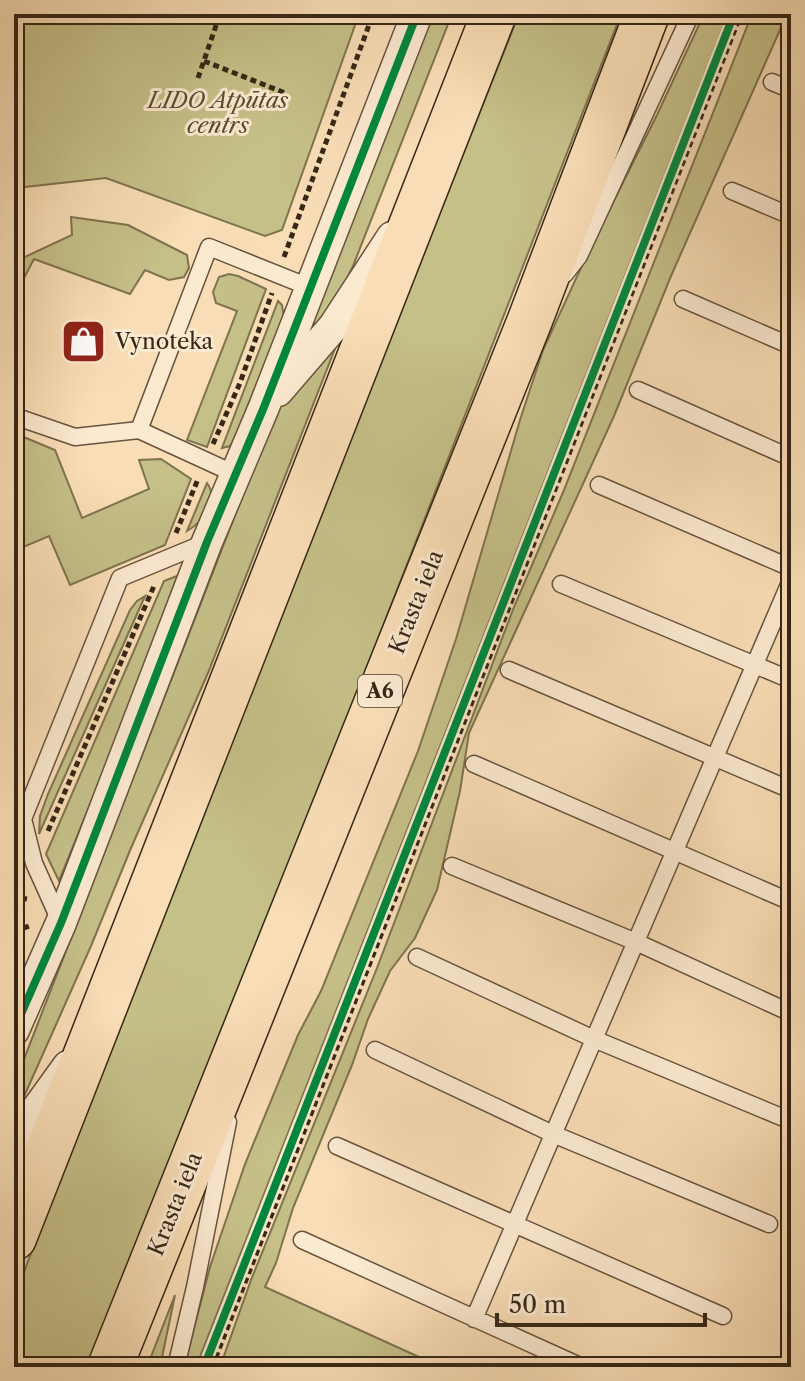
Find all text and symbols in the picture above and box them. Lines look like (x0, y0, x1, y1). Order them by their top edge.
park label: LIDO Atpūtas centrs (146, 87, 289, 139)
shop icon: Vynoteka (60, 317, 108, 365)
place label: Vynoteka (114, 328, 214, 355)
street label: Krasta iela (383, 546, 449, 658)
road number: A6 (358, 675, 402, 707)
street label: Krasta iela (142, 1148, 208, 1260)
scale bar (497, 1277, 705, 1327)
text: 50 m (509, 1290, 566, 1319)

